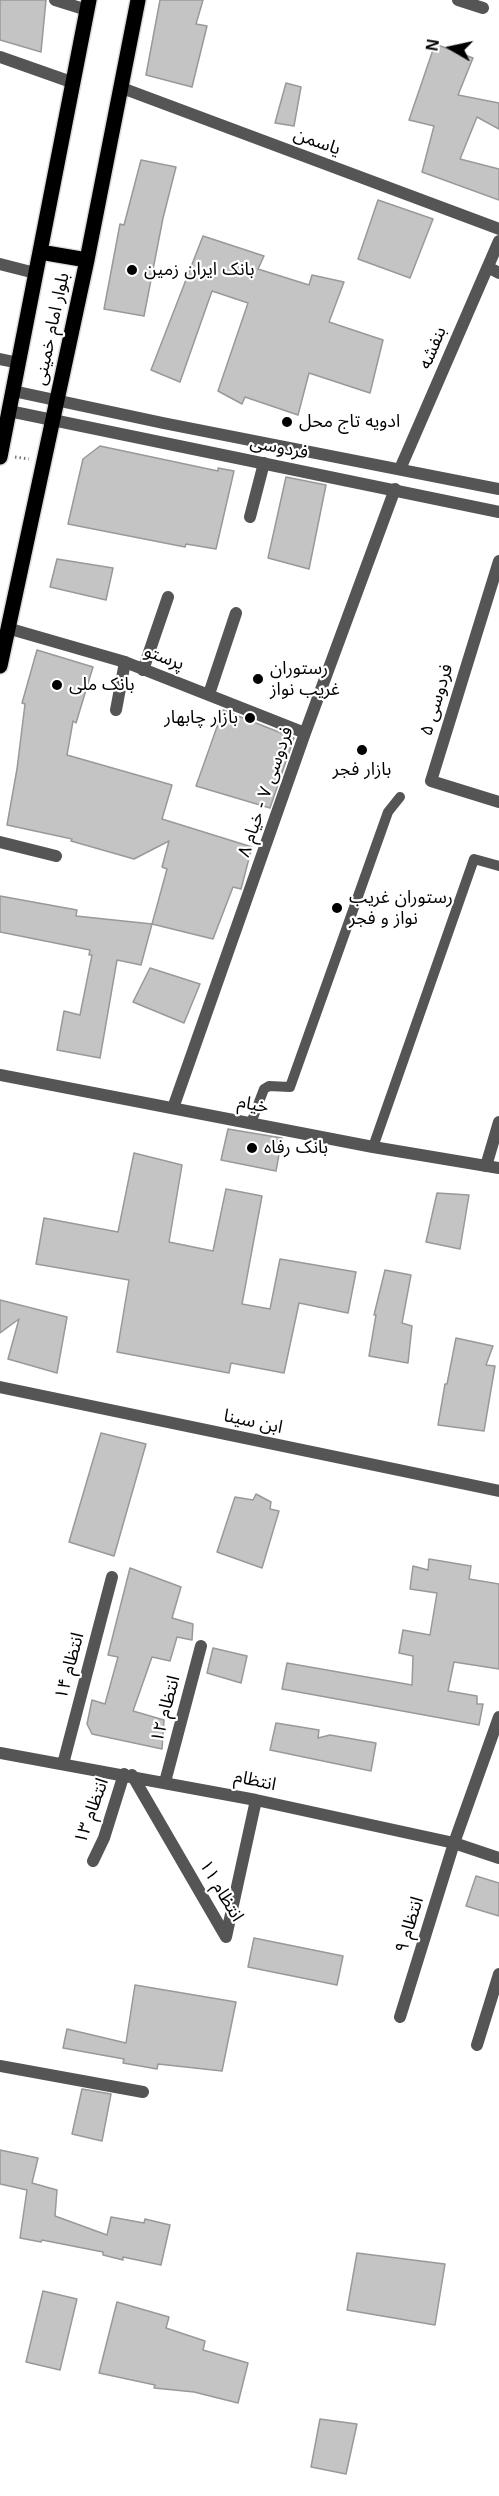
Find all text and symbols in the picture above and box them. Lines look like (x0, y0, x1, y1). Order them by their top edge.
north arrow (421, 18, 481, 78)
text: N (423, 38, 442, 52)
street label: یاسمن (291, 124, 343, 160)
place label: بانک ایران زمین (144, 259, 255, 281)
marker: بانک ایران زمین (125, 263, 139, 277)
street label: بلوار امام خمینی (30, 271, 74, 387)
street label: بنفشه (414, 324, 452, 372)
place label: ادویه تاج محل (299, 411, 400, 433)
marker: ادویه تاج محل (280, 415, 294, 429)
street label: فردوسی (248, 432, 310, 464)
street label: پرستو (141, 641, 187, 675)
place label: رستوران غریب نواز (270, 658, 340, 700)
street label: فردوسی ۵ (416, 661, 458, 739)
marker: رستوران غریب نواز (251, 672, 265, 686)
place label: بانک ملی (69, 674, 135, 696)
marker: بانک ملی (50, 678, 64, 692)
place label: بازار چابهار (164, 707, 238, 729)
marker: بازار چابهار (243, 711, 257, 725)
street label: فردوسی ۷ - خیام ۸ (234, 724, 298, 860)
marker: بازار فجر (355, 743, 369, 757)
place label: بازار فجر (333, 759, 391, 781)
place label: رستوران غریب نواز و فجر (349, 887, 453, 930)
marker: رستوران غریب نواز و فجر (330, 901, 344, 915)
street label: خیام (236, 1091, 270, 1119)
place label: بانک رفاه (264, 1137, 328, 1159)
marker: بانک رفاه (245, 1141, 259, 1155)
street label: ابن سینا (222, 1405, 284, 1439)
street label: انتظام ۱۴ (51, 1630, 89, 1702)
street label: انتظام ۱۲ (147, 1673, 185, 1745)
street label: انتظام (232, 1766, 278, 1796)
street label: انتظام ۱۳ (70, 1775, 114, 1847)
street label: انتظام ۱۱ (194, 1856, 248, 1926)
street label: انتظام ۹ (391, 1894, 429, 1956)

